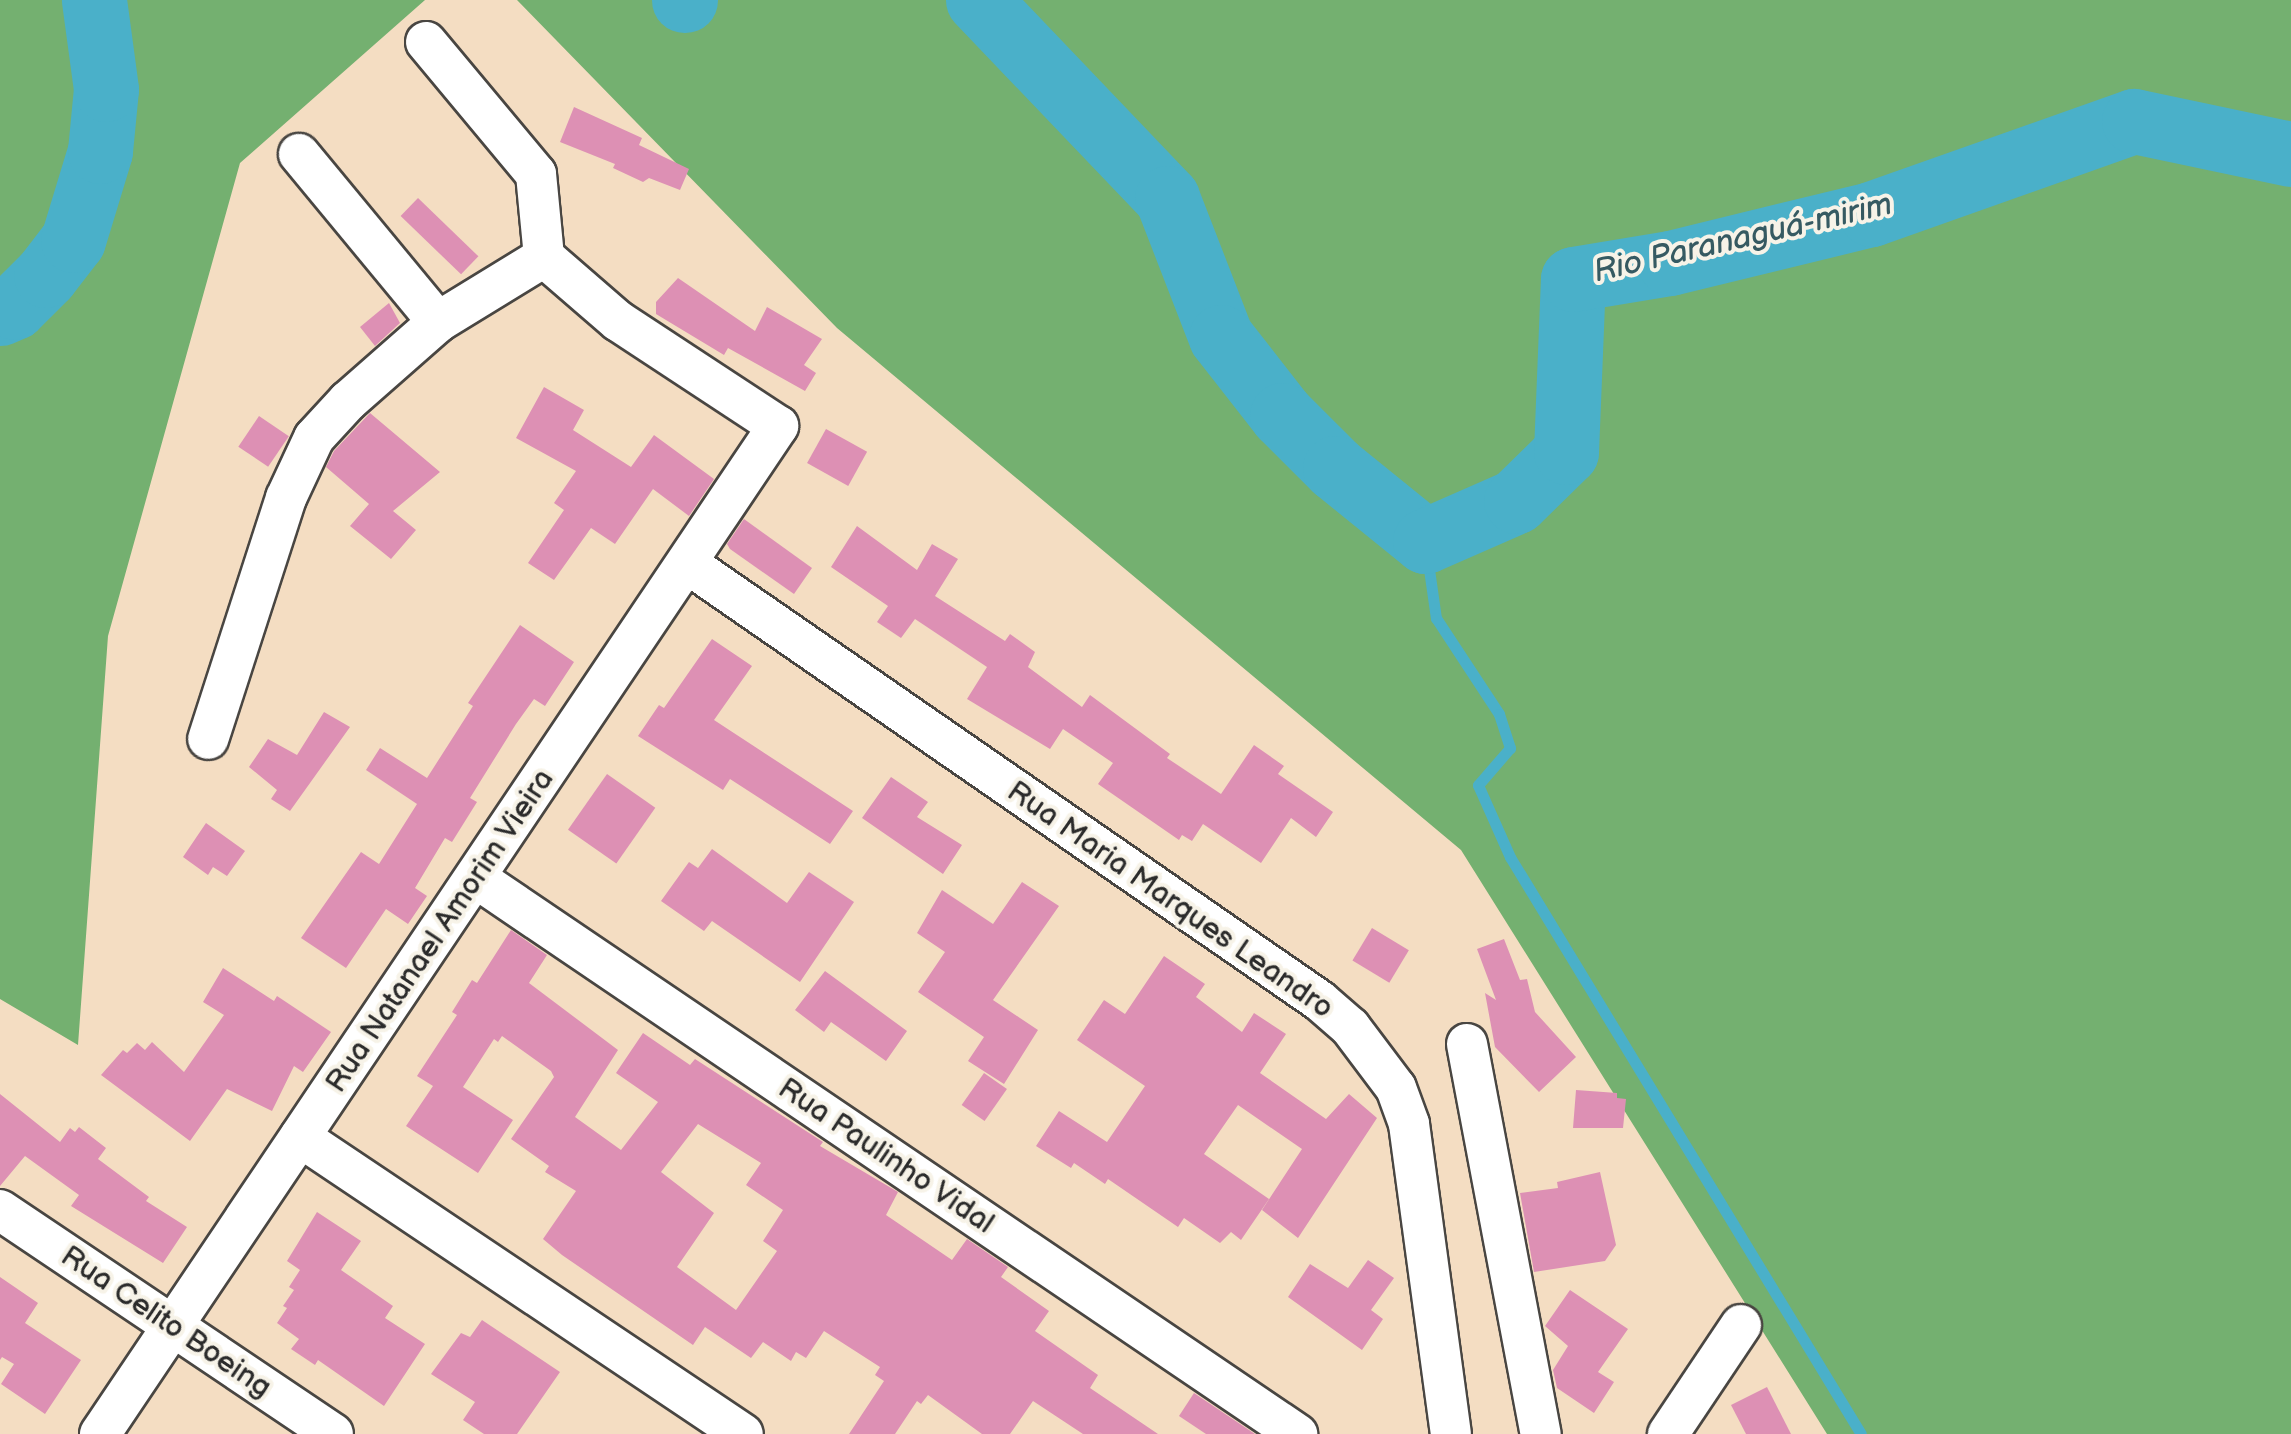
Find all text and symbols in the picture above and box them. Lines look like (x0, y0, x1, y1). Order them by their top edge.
water label: Rio Paranaguá-mirim (1590, 186, 1896, 292)
street label: Rua Natanael Amorim Vieira (318, 762, 562, 1100)
street label: Rua Maria Marques Leandro (1000, 774, 1340, 1026)
street label: Rua Paulinho Vidal (771, 1070, 1001, 1242)
street label: Rua Celito Boeing (54, 1238, 278, 1406)

